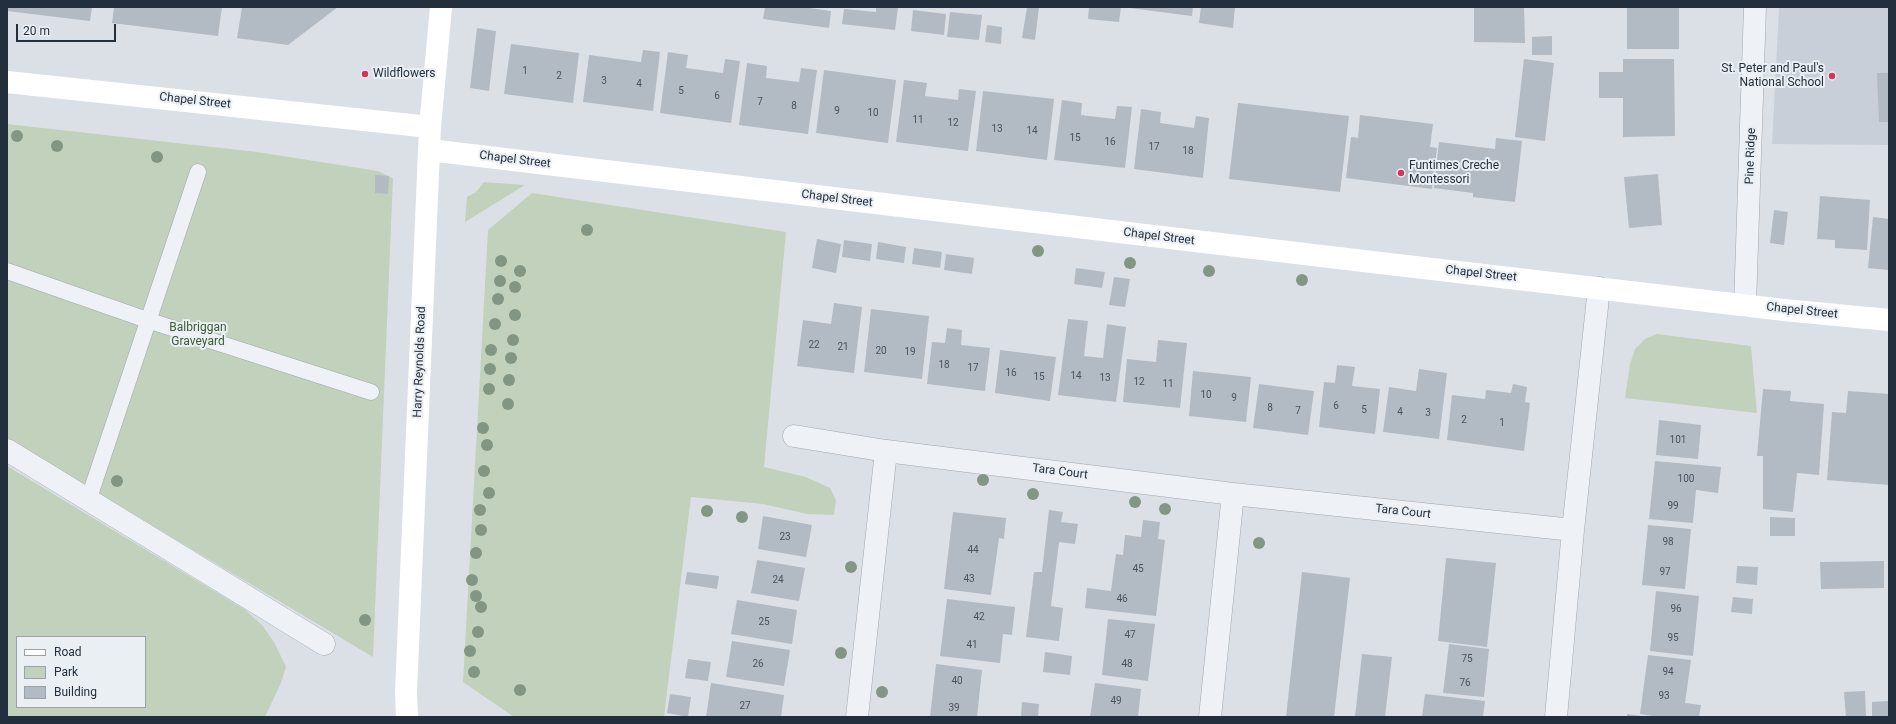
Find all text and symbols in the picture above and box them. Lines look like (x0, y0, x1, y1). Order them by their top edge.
scale bar (18, 16, 118, 42)
text: 20 m (23, 24, 50, 38)
place label: St. Peter and Paul's National School (1721, 62, 1824, 90)
house number: 1 (522, 65, 528, 77)
place label: Wildflowers (373, 67, 436, 81)
marker: Wildflowers (360, 69, 370, 79)
house number: 2 (556, 70, 562, 82)
marker: St. Peter and Paul's National School (1827, 71, 1837, 81)
house number: 3 (601, 75, 607, 87)
house number: 4 (636, 78, 642, 90)
house number: 5 (678, 85, 684, 97)
street label: Chapel Street (159, 90, 231, 112)
house number: 6 (714, 90, 720, 102)
house number: 7 (757, 96, 763, 108)
house number: 8 (791, 100, 797, 112)
house number: 9 (834, 105, 840, 117)
house number: 10 (867, 107, 879, 119)
house number: 11 (912, 114, 924, 126)
house number: 12 (947, 117, 959, 129)
house number: 13 (991, 123, 1003, 135)
house number: 14 (1026, 125, 1038, 137)
street label: Pine Ridge (1743, 127, 1759, 185)
house number: 15 (1069, 132, 1081, 144)
house number: 16 (1104, 136, 1116, 148)
house number: 17 (1148, 141, 1160, 153)
house number: 18 (1182, 145, 1194, 157)
street label: Chapel Street (479, 148, 551, 172)
place label: Funtimes Creche Montessori (1409, 159, 1499, 187)
marker: Funtimes Creche Montessori (1396, 168, 1406, 178)
street label: Chapel Street (801, 187, 873, 211)
street label: Chapel Street (1123, 225, 1195, 249)
street label: Chapel Street (1445, 263, 1517, 285)
street label: Chapel Street (1766, 300, 1838, 322)
street label: Harry Reynolds Road (411, 306, 429, 418)
park label: Balbriggan Graveyard (169, 321, 227, 349)
house number: 22 (808, 339, 820, 351)
house number: 21 (837, 341, 849, 353)
house number: 20 (875, 345, 887, 357)
house number: 19 (904, 346, 916, 358)
house number: 18 (938, 359, 950, 371)
house number: 17 (967, 362, 979, 374)
house number: 16 (1005, 367, 1017, 379)
house number: 14 (1070, 370, 1082, 382)
house number: 15 (1033, 371, 1045, 383)
house number: 13 (1099, 372, 1111, 384)
house number: 12 (1133, 376, 1145, 388)
house number: 11 (1162, 378, 1174, 390)
house number: 10 (1200, 389, 1212, 401)
house number: 9 (1231, 392, 1237, 404)
house number: 6 (1333, 400, 1339, 412)
house number: 8 (1267, 402, 1273, 414)
house number: 5 (1361, 404, 1367, 416)
house number: 7 (1295, 405, 1301, 417)
house number: 4 (1397, 406, 1403, 418)
house number: 3 (1425, 407, 1431, 419)
house number: 2 (1461, 414, 1467, 426)
house number: 1 (1499, 417, 1505, 429)
house number: 101 (1670, 434, 1686, 446)
street label: Tara Court (1031, 461, 1089, 483)
house number: 100 (1678, 473, 1694, 485)
house number: 99 (1667, 500, 1679, 512)
street label: Tara Court (1374, 502, 1432, 522)
house number: 23 (779, 531, 791, 543)
house number: 98 (1662, 536, 1674, 548)
house number: 44 (967, 544, 979, 556)
house number: 45 (1132, 563, 1144, 575)
house number: 97 (1659, 566, 1671, 578)
house number: 43 (963, 573, 975, 585)
house number: 24 (772, 574, 784, 586)
house number: 46 (1116, 593, 1128, 605)
house number: 96 (1670, 603, 1682, 615)
house number: 42 (973, 611, 985, 623)
house number: 25 (758, 616, 770, 628)
house number: 47 (1124, 629, 1136, 641)
house number: 95 (1667, 632, 1679, 644)
legend (16, 636, 146, 708)
house number: 41 (966, 639, 978, 651)
text: Road (54, 645, 82, 659)
house number: 75 (1461, 653, 1473, 665)
house number: 26 (752, 658, 764, 670)
house number: 48 (1121, 658, 1133, 670)
text: Park (54, 665, 78, 679)
house number: 94 (1662, 666, 1674, 678)
house number: 40 (951, 675, 963, 687)
house number: 76 (1459, 677, 1471, 689)
text: Building (54, 685, 97, 699)
house number: 93 (1658, 690, 1670, 702)
house number: 49 (1110, 695, 1122, 707)
house number: 27 (739, 700, 751, 712)
house number: 39 (948, 702, 960, 714)

